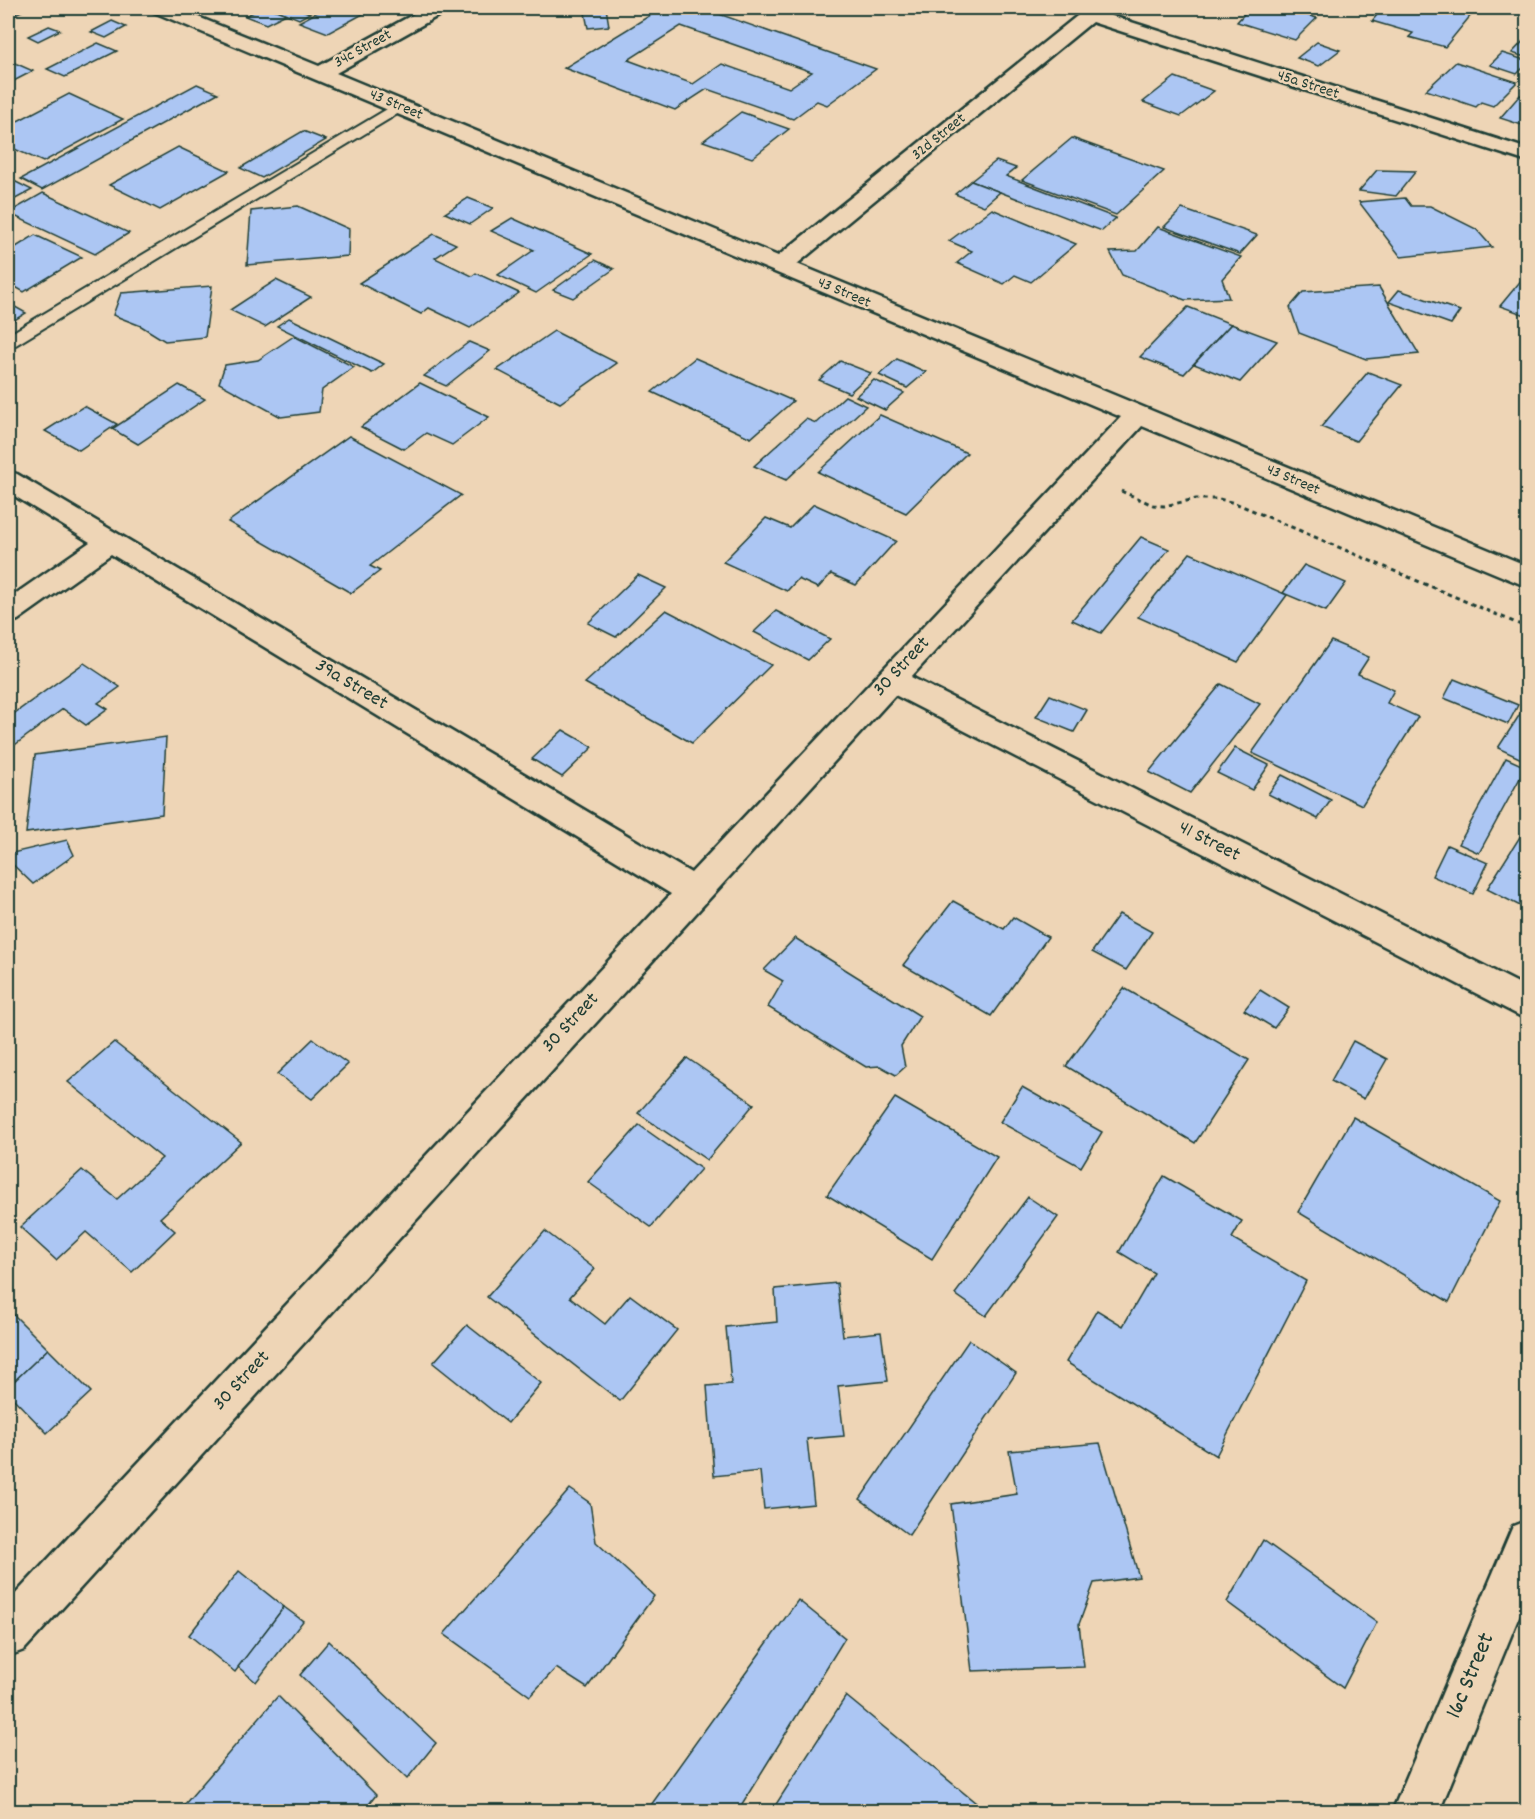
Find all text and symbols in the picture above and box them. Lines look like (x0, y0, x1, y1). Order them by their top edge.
street label: 34c Street (330, 24, 396, 74)
street label: 45a Street (1274, 64, 1342, 106)
street label: 43 Street (366, 83, 426, 127)
street label: 32d Street (907, 108, 971, 166)
street label: 43 Street (814, 271, 874, 315)
street label: 43 Street (1263, 458, 1323, 502)
street label: 30 Street (867, 631, 937, 703)
street label: 39a Street (309, 652, 393, 718)
street label: 41 Street (1173, 815, 1245, 869)
street label: 30 Street (536, 987, 606, 1059)
street label: 30 Street (207, 1345, 277, 1417)
street label: 16c Street (1438, 1628, 1504, 1724)

